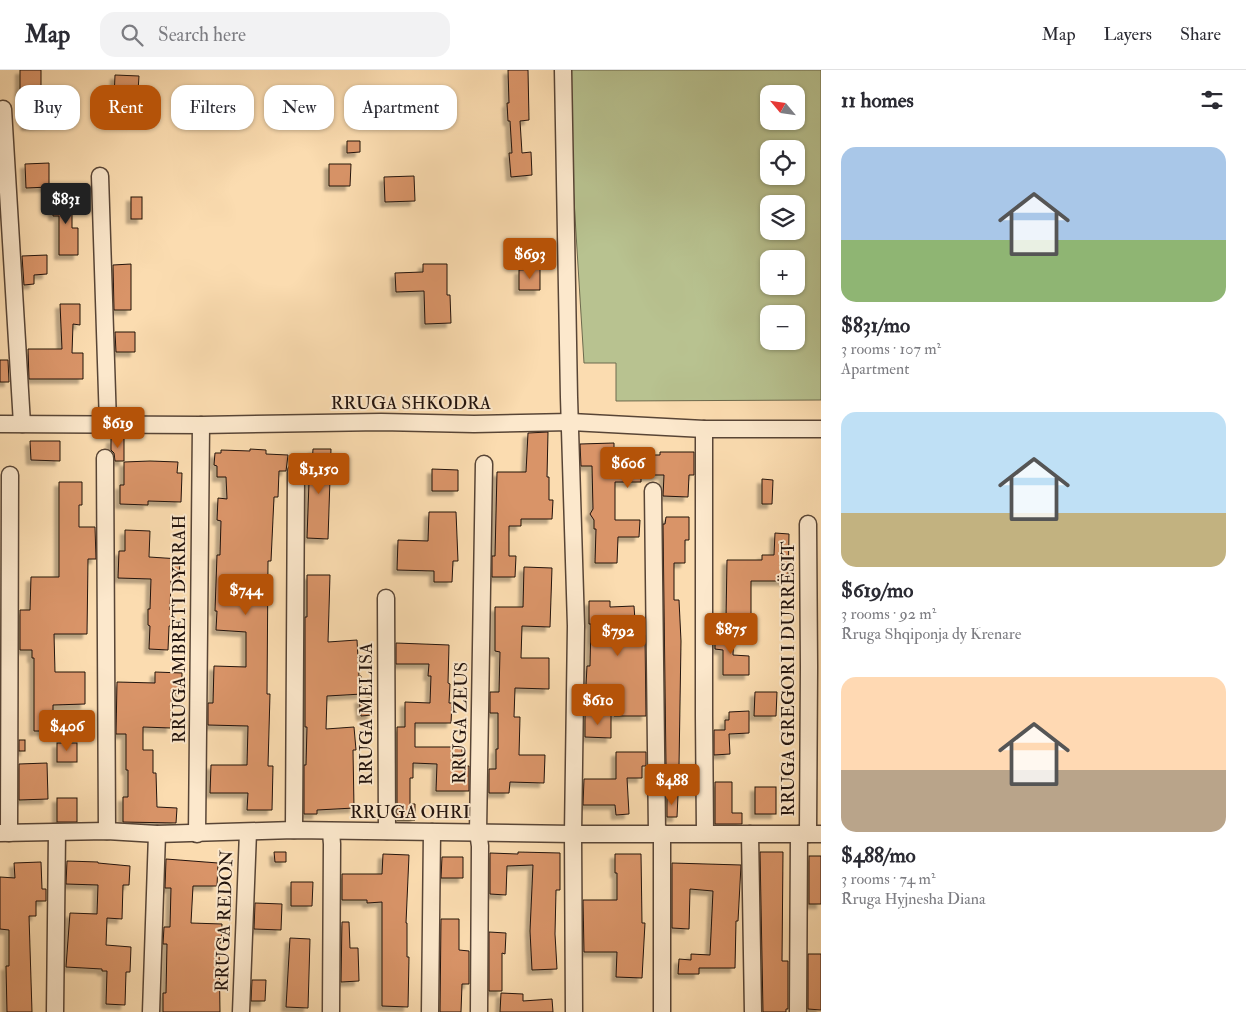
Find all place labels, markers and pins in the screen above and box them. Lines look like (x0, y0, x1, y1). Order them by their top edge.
pin: $831 (36, 182, 96, 225)
pin: $693 (500, 238, 560, 280)
pin: $619 (88, 406, 148, 449)
pin: $606 (598, 446, 658, 489)
pin: $1,150 (278, 452, 360, 495)
pin: $744 (216, 574, 276, 616)
pin: $875 (701, 612, 761, 655)
pin: $792 (588, 614, 648, 657)
pin: $610 (568, 684, 628, 726)
pin: $406 (37, 710, 97, 752)
pin: $488 (642, 764, 702, 806)

